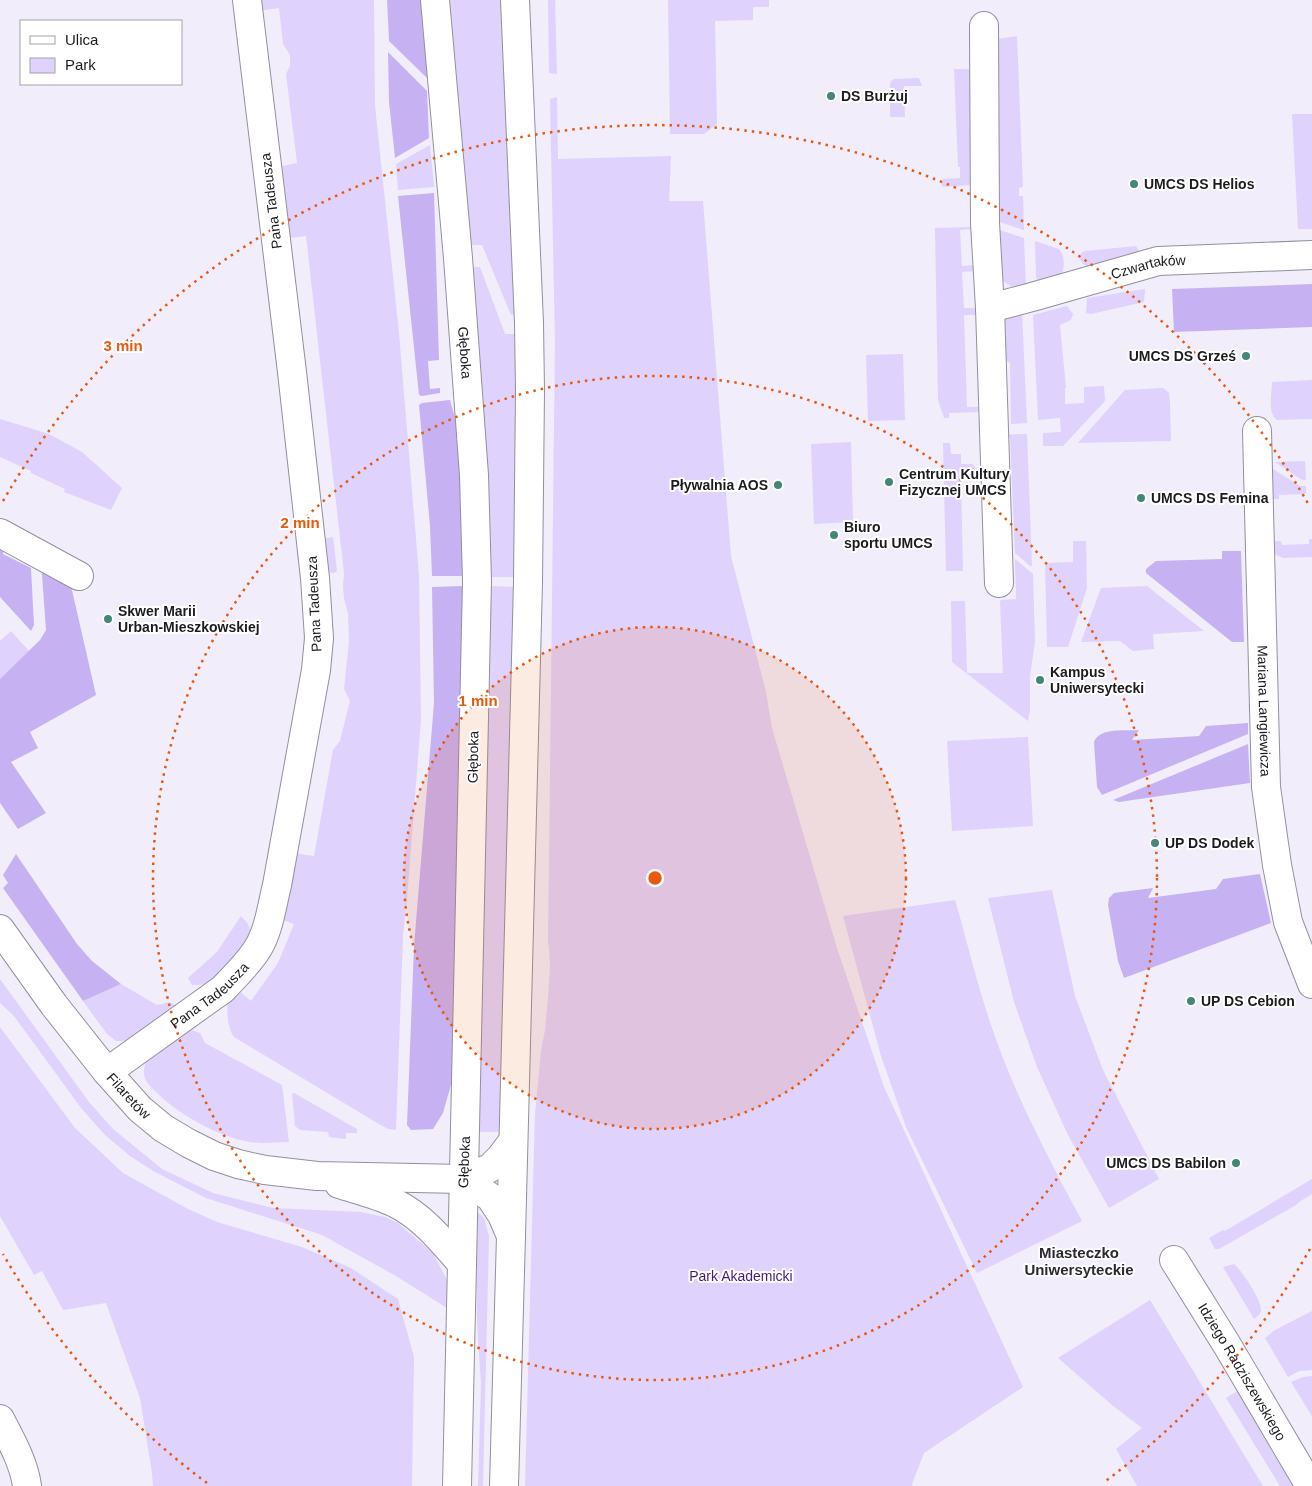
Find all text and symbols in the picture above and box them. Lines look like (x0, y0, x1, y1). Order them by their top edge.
legend (20, 20, 182, 85)
text: Ulica (65, 31, 99, 48)
text: Park (65, 56, 96, 73)
place label: DS Burżuj (841, 88, 908, 104)
marker: DS Burżuj (825, 90, 837, 102)
street label: Pana Tadeusza (257, 152, 285, 250)
place label: UMCS DS Helios (1144, 176, 1255, 192)
marker: UMCS DS Helios (1128, 178, 1140, 190)
street label: Czwartaków (1109, 252, 1187, 282)
street label: Głęboka (455, 326, 475, 380)
text: 3 min (103, 337, 143, 354)
place label: UMCS DS Grześ (1129, 348, 1236, 364)
marker: UMCS DS Grześ (1240, 350, 1252, 362)
place label: Centrum Kultury Fizycznej UMCS (899, 466, 1010, 498)
marker: Centrum Kultury Fizycznej UMCS (883, 476, 895, 488)
place label: Pływalnia AOS (670, 477, 768, 493)
marker: Pływalnia AOS (772, 479, 784, 491)
place label: UMCS DS Femina (1151, 490, 1269, 506)
marker: UMCS DS Femina (1135, 492, 1147, 504)
text: 2 min (280, 514, 320, 531)
place label: Biuro sportu UMCS (844, 519, 933, 551)
marker: Biuro sportu UMCS (828, 529, 840, 541)
street label: Pana Tadeusza (303, 555, 325, 652)
place label: Skwer Marii Urban-Mieszkowskiej (118, 603, 260, 635)
marker: Skwer Marii Urban-Mieszkowskiej (102, 613, 114, 625)
street label: Mariana Langiewicza (1254, 645, 1274, 777)
place label: Kampus Uniwersytecki (1050, 664, 1144, 696)
marker: Kampus Uniwersytecki (1034, 674, 1046, 686)
text: 1 min (458, 692, 498, 709)
street label: Głęboka (465, 731, 481, 783)
place label: UP DS Dodek (1165, 835, 1254, 851)
marker: UP DS Dodek (1149, 837, 1161, 849)
centre of rings (646, 869, 664, 887)
street label: Pana Tadeusza (167, 959, 252, 1032)
place label: UP DS Cebion (1201, 993, 1295, 1009)
marker: UP DS Cebion (1185, 995, 1197, 1007)
street label: Filaretów (104, 1070, 154, 1123)
street label: Głęboka (455, 1135, 473, 1188)
place label: UMCS DS Babilon (1106, 1155, 1226, 1171)
marker: UMCS DS Babilon (1230, 1157, 1242, 1169)
district label: Miasteczko Uniwersyteckie (1024, 1244, 1134, 1278)
park label: Park Akademicki (689, 1268, 793, 1284)
street label: Idziego Radziszewskiego (1195, 1300, 1290, 1444)

